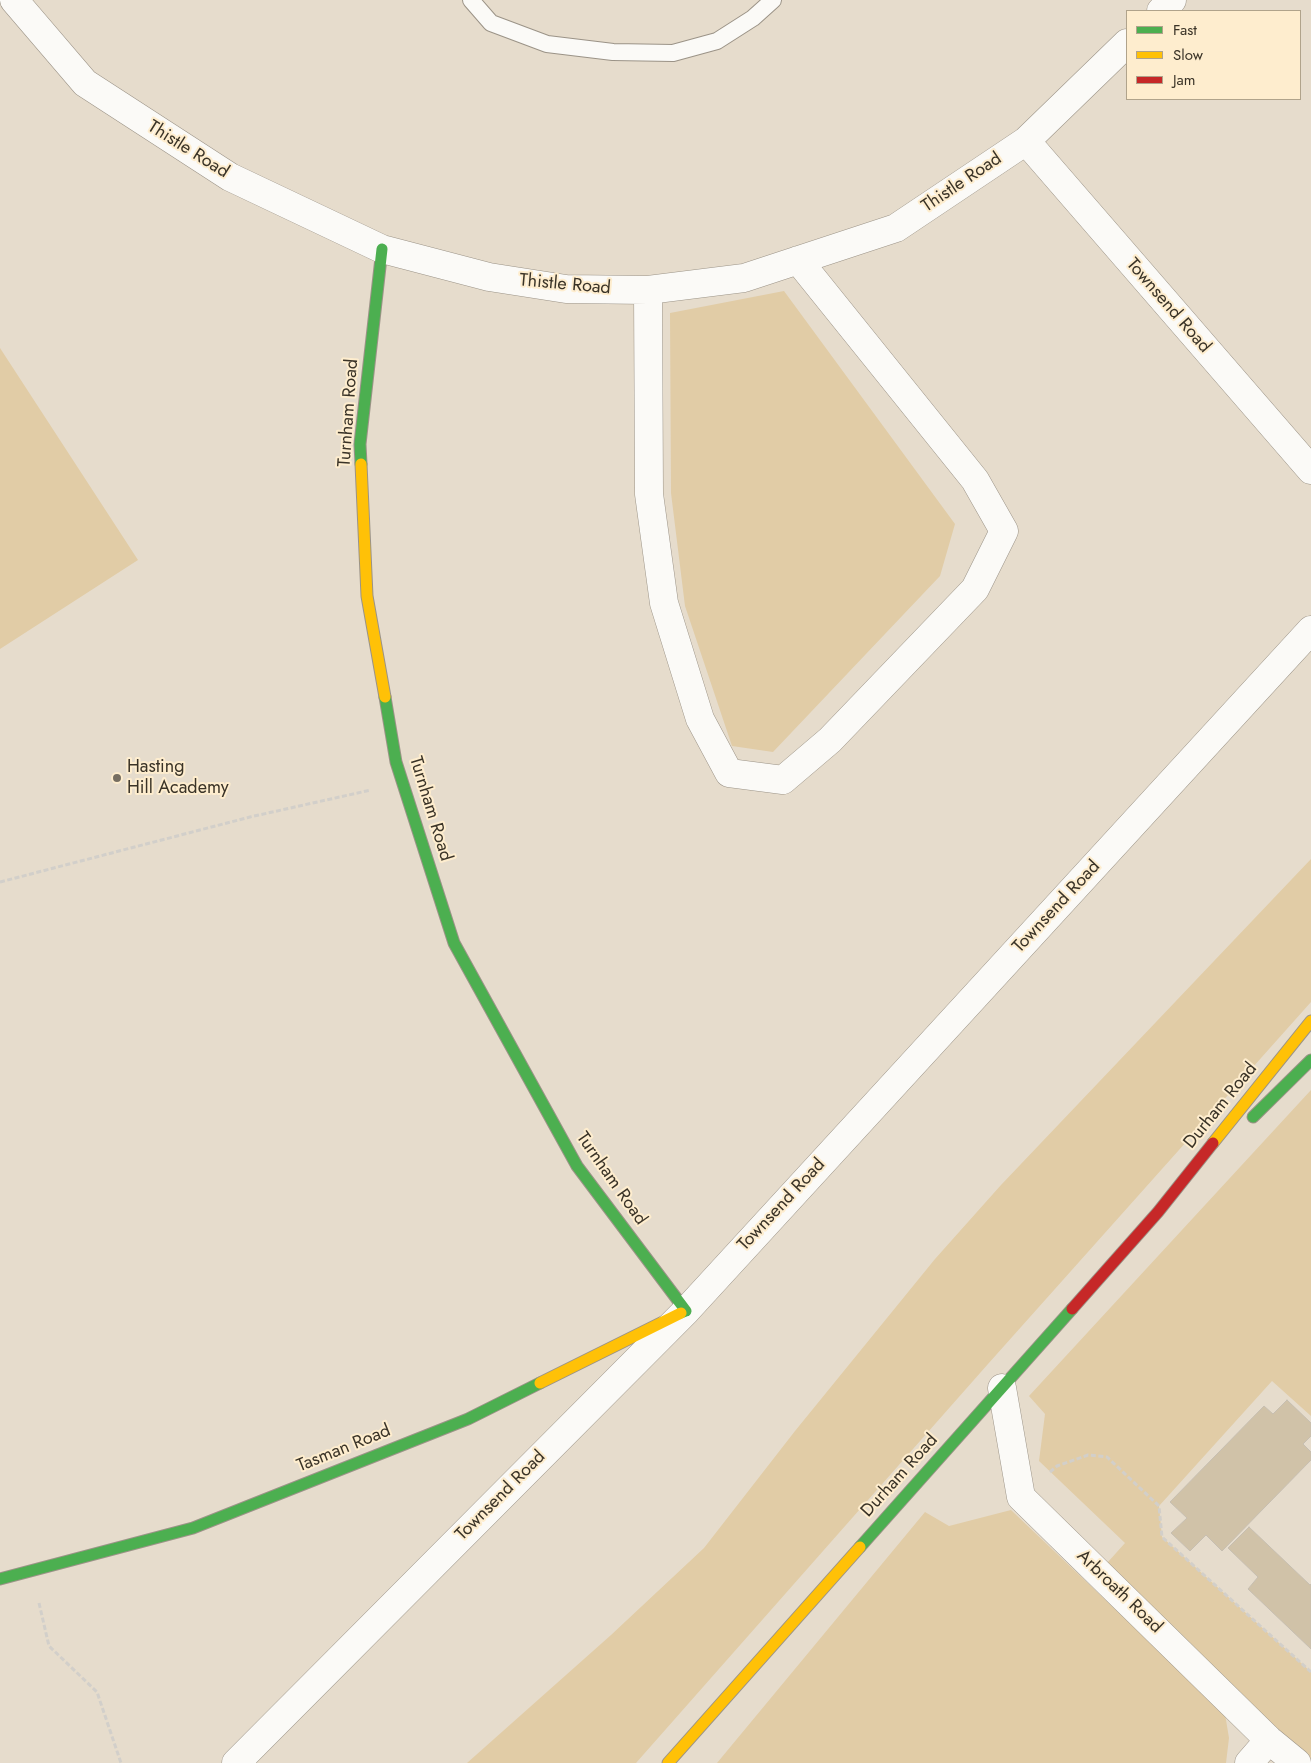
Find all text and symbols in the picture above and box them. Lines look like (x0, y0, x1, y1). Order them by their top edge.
legend (1126, 10, 1301, 100)
text: Fast (1173, 19, 1197, 41)
text: Slow (1173, 44, 1203, 66)
text: Jam (1173, 69, 1196, 91)
street label: Thistle Road (143, 117, 233, 183)
street label: Thistle Road (918, 148, 1006, 218)
street label: Townsend Road (1121, 254, 1215, 358)
street label: Thistle Road (518, 270, 612, 300)
street label: Turnham Road (334, 358, 364, 468)
street label: Turnham Road (404, 754, 456, 864)
place label: Hasting Hill Academy (127, 757, 229, 800)
marker: Hasting Hill Academy (111, 772, 123, 784)
street label: Townsend Road (1009, 856, 1105, 958)
street label: Durham Road (1180, 1059, 1262, 1153)
street label: Turnham Road (571, 1128, 651, 1230)
street label: Townsend Road (734, 1154, 830, 1256)
street label: Tasman Road (294, 1420, 394, 1478)
street label: Durham Road (857, 1430, 943, 1522)
street label: Townsend Road (452, 1447, 550, 1545)
street label: Arbroath Road (1072, 1546, 1166, 1638)

